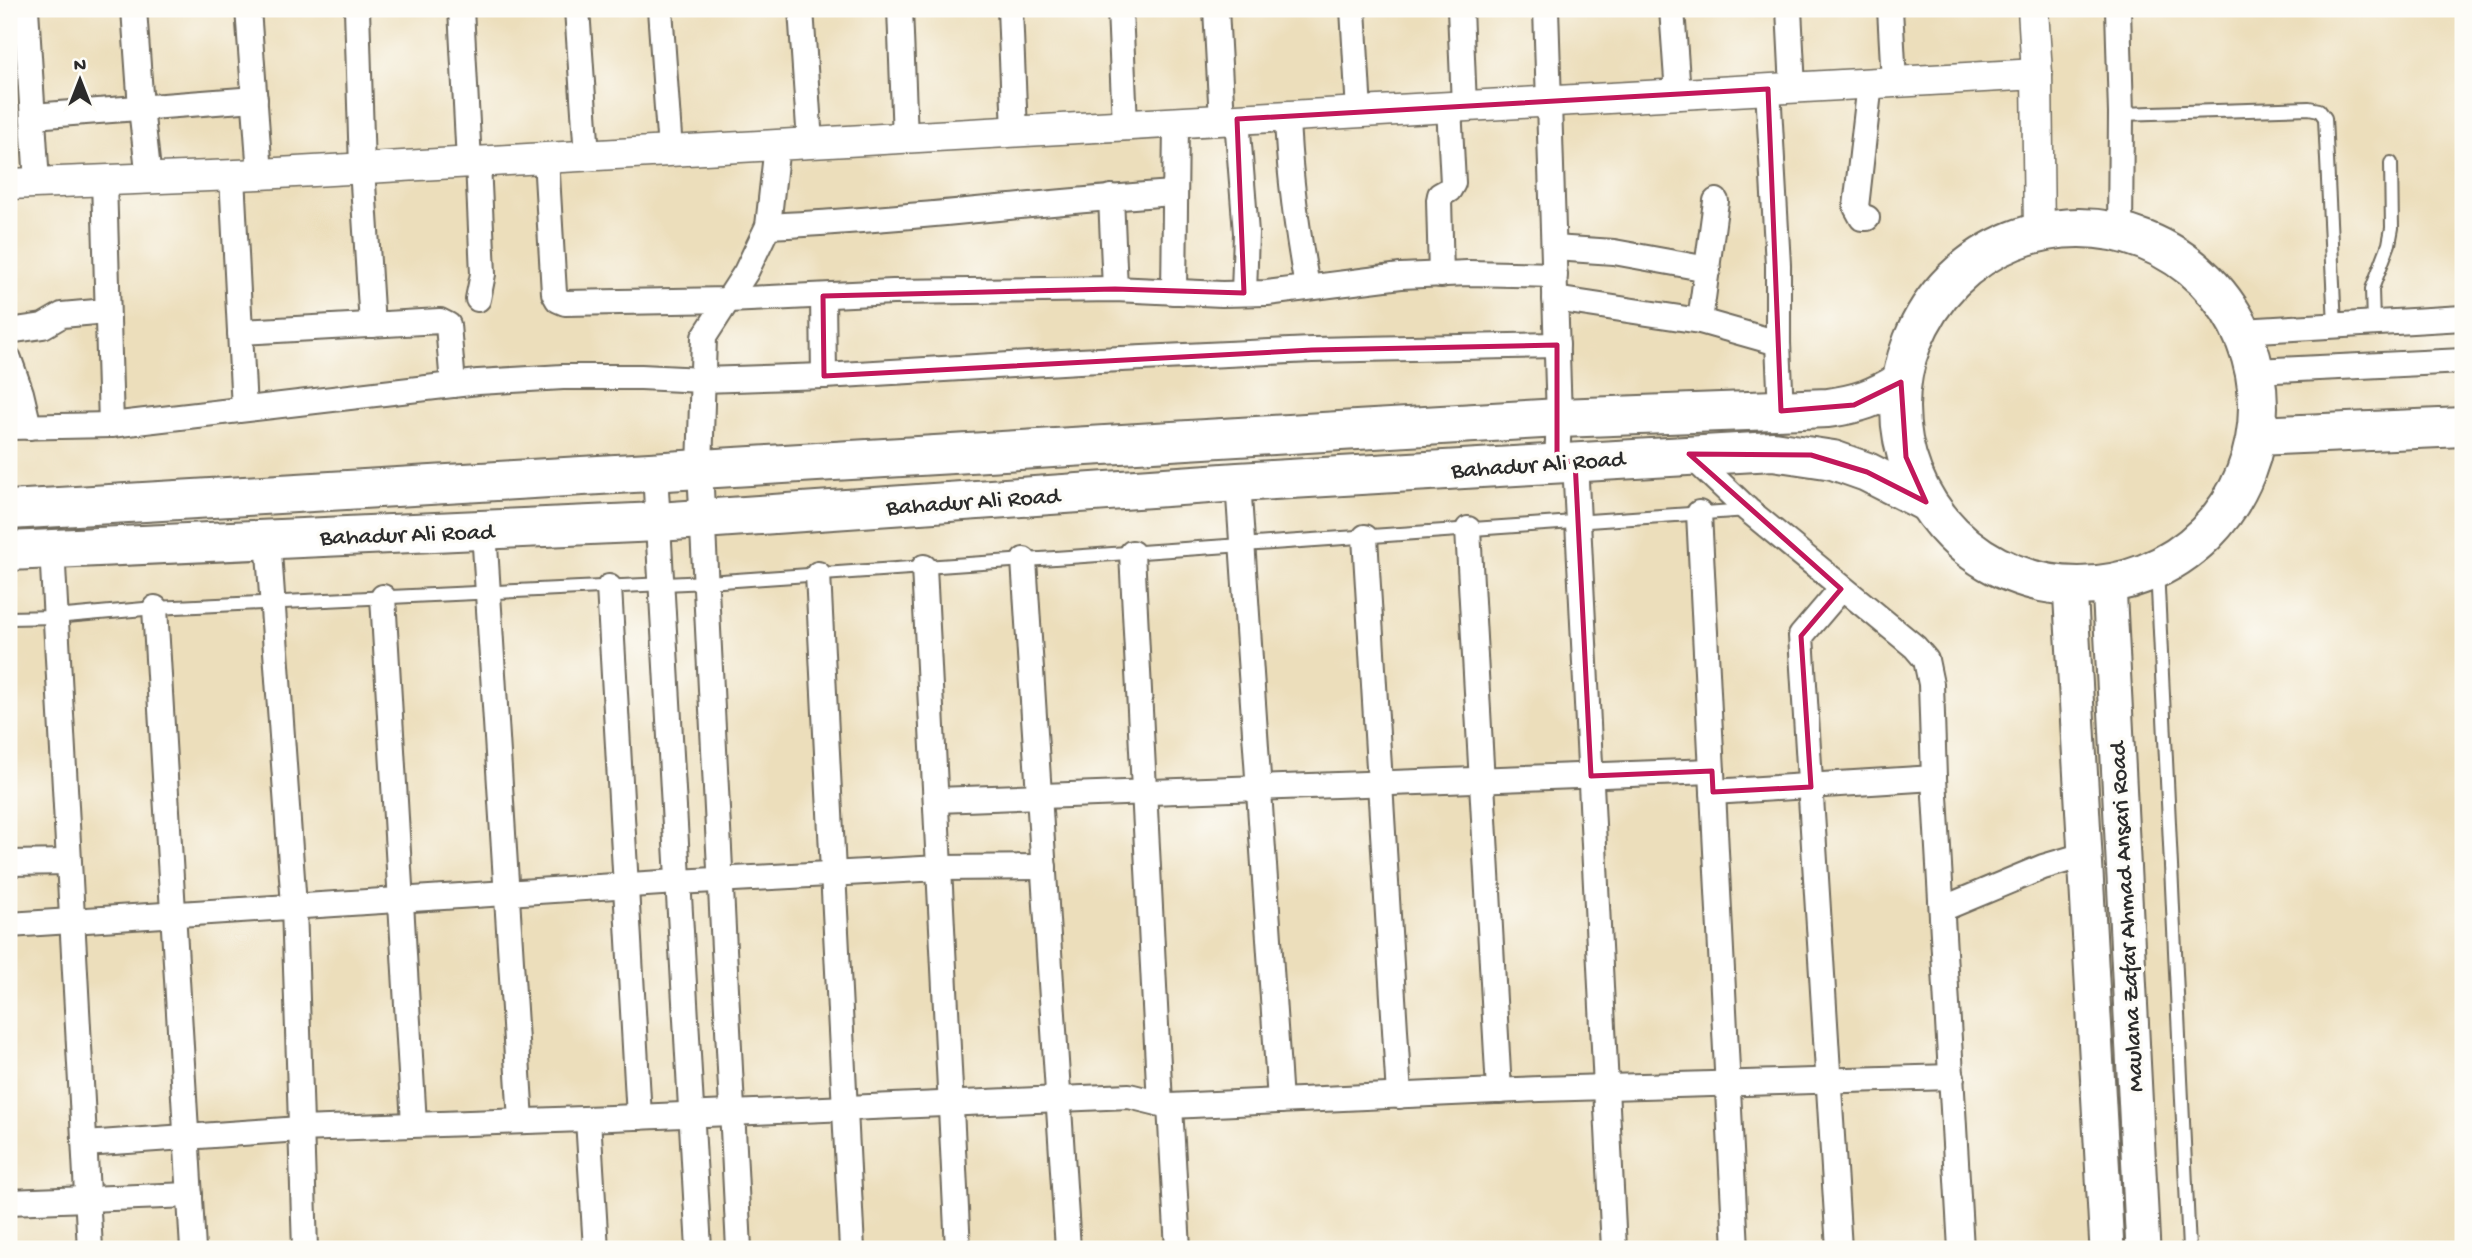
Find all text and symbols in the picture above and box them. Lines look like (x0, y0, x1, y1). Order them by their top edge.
north arrow (46, 46, 116, 116)
text: N (74, 55, 86, 78)
street label: Bahadur Ali Road (1449, 446, 1628, 487)
street label: Bahadur Ali Road (884, 483, 1063, 524)
street label: Bahadur Ali Road (319, 519, 497, 554)
street label: Maulana Zafar Ahmad Ansari Road (2105, 739, 2152, 1093)

